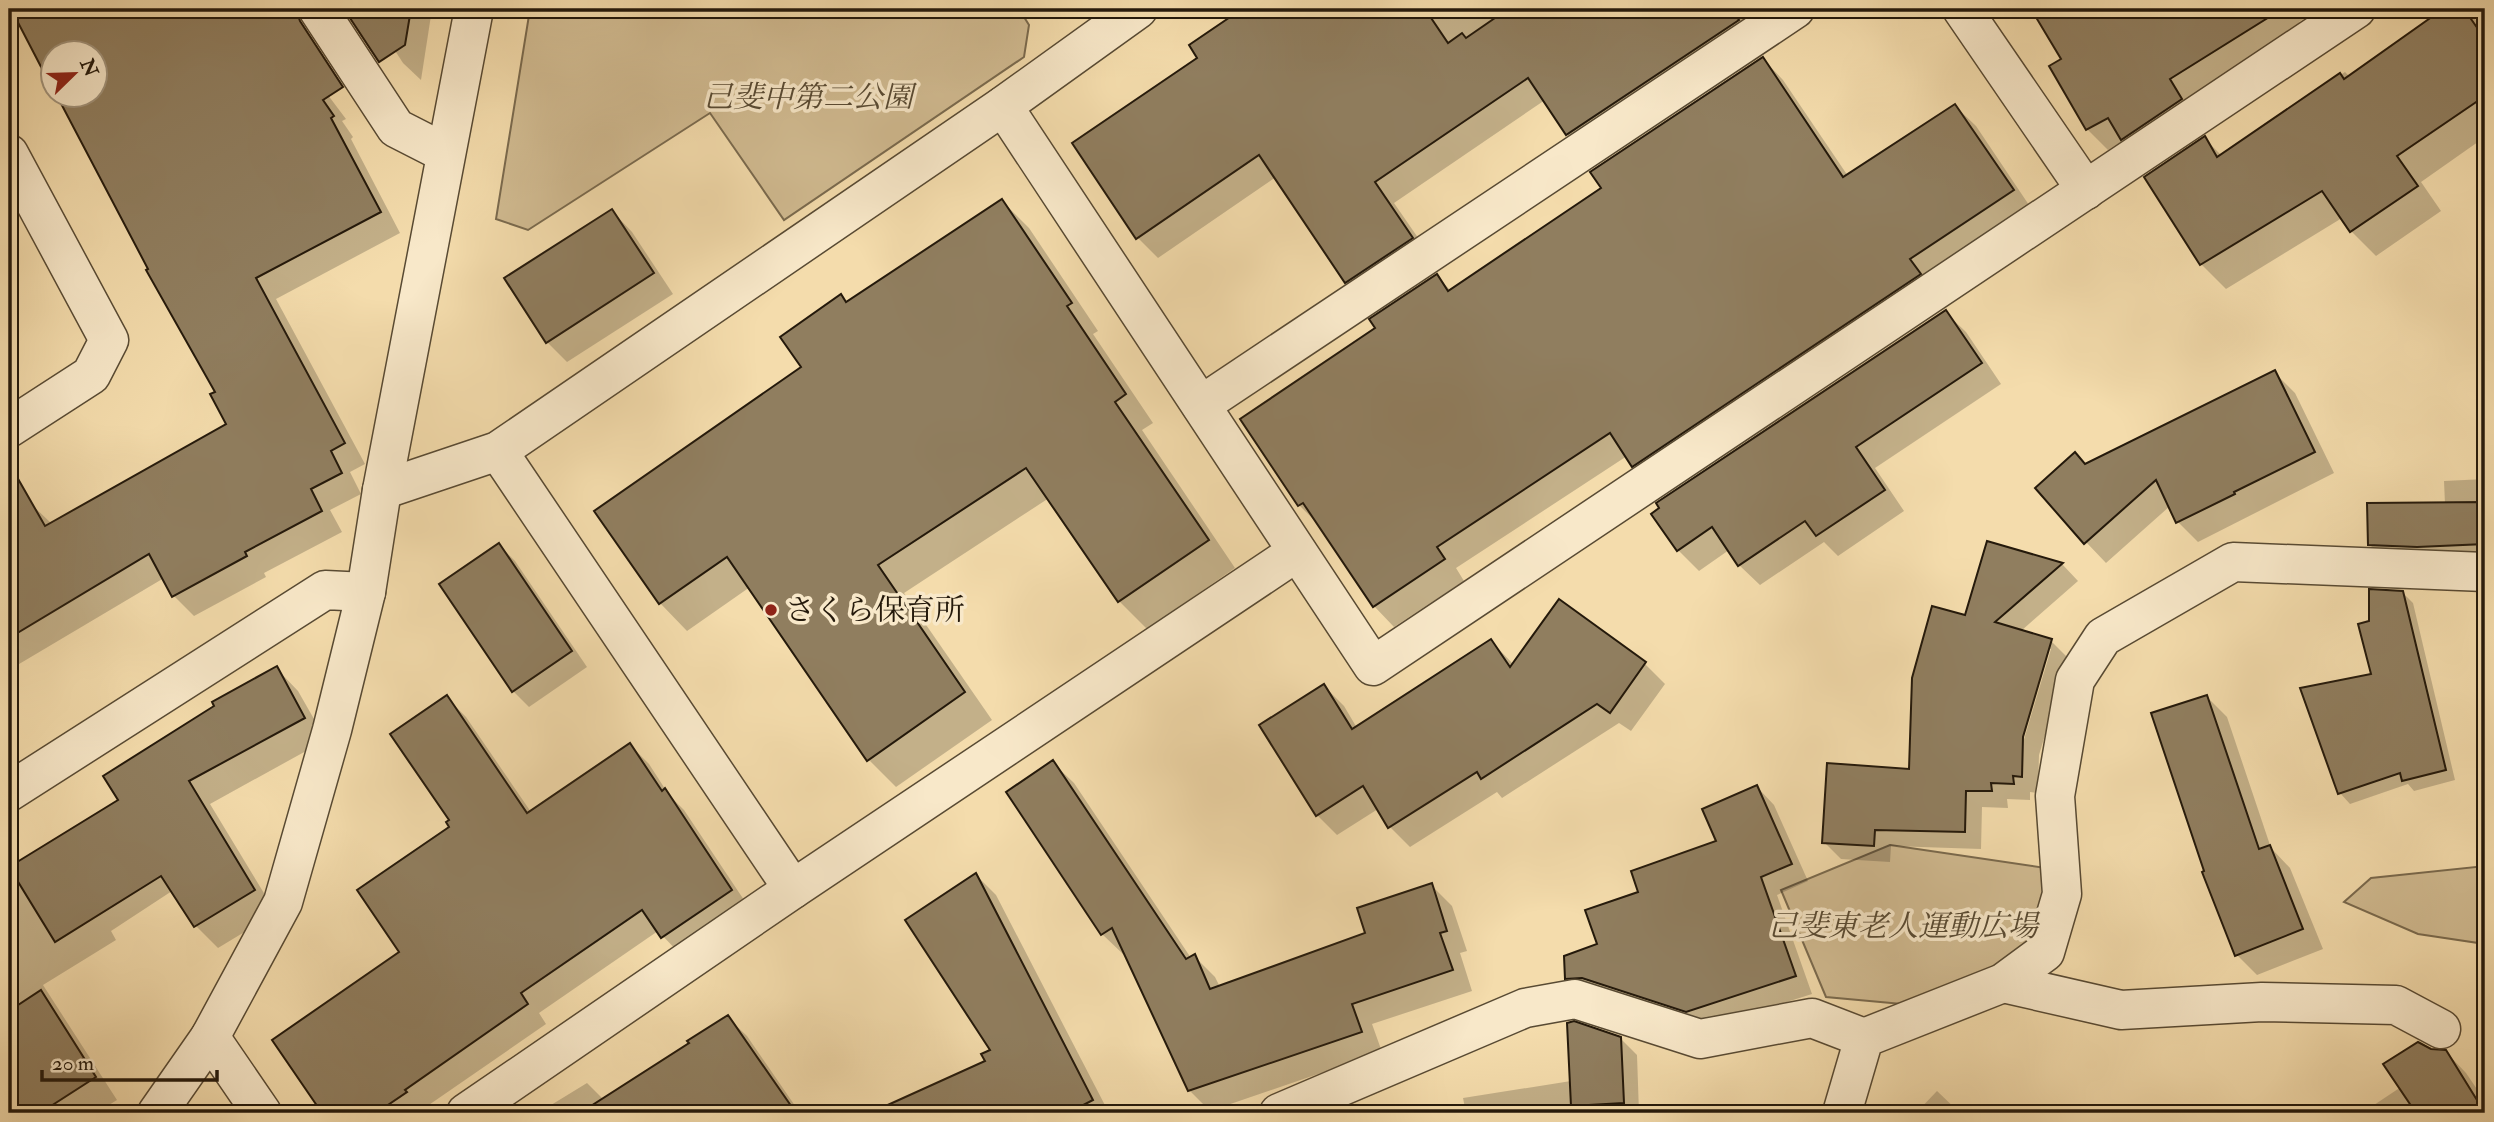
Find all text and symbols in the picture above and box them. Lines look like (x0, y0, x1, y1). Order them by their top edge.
north arrow (38, 38, 108, 108)
text: N (74, 54, 103, 81)
park label: 己斐中第二公園 (703, 79, 918, 116)
place label: さくら保育所 (785, 592, 965, 629)
marker: さくら保育所 (763, 602, 779, 618)
park label: 己斐東老人運動広場 (1768, 908, 2041, 945)
scale bar (42, 1038, 217, 1082)
text: 20 m (52, 1050, 94, 1077)

